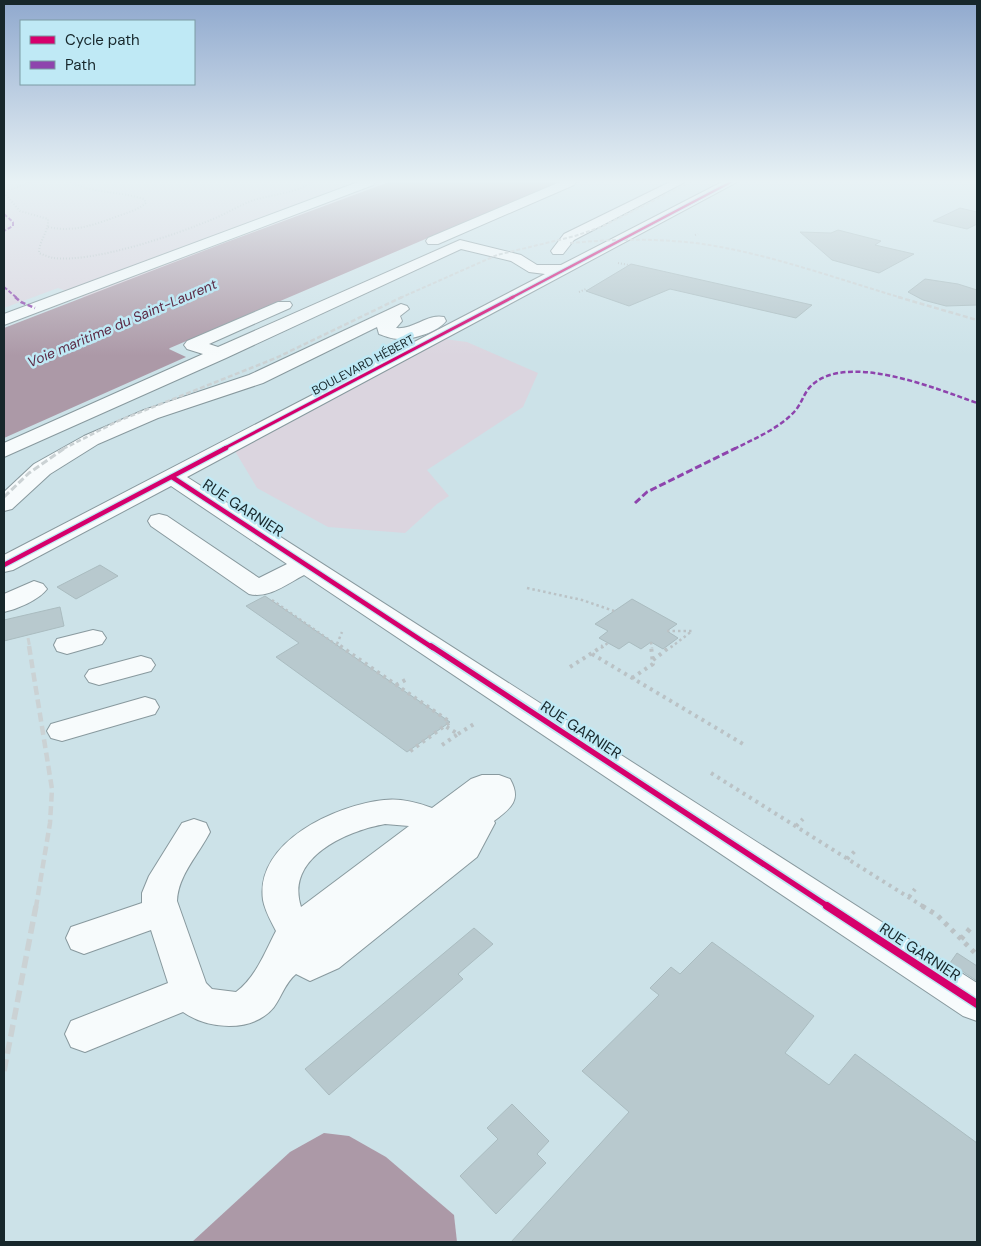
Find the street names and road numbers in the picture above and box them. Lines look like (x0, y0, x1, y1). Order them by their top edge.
street label: BOULEVARD HÉBERT (309, 331, 417, 399)
street label: RUE GARNIER (199, 474, 287, 542)
street label: RUE GARNIER (537, 696, 625, 764)
street label: RUE GARNIER (876, 918, 964, 986)

